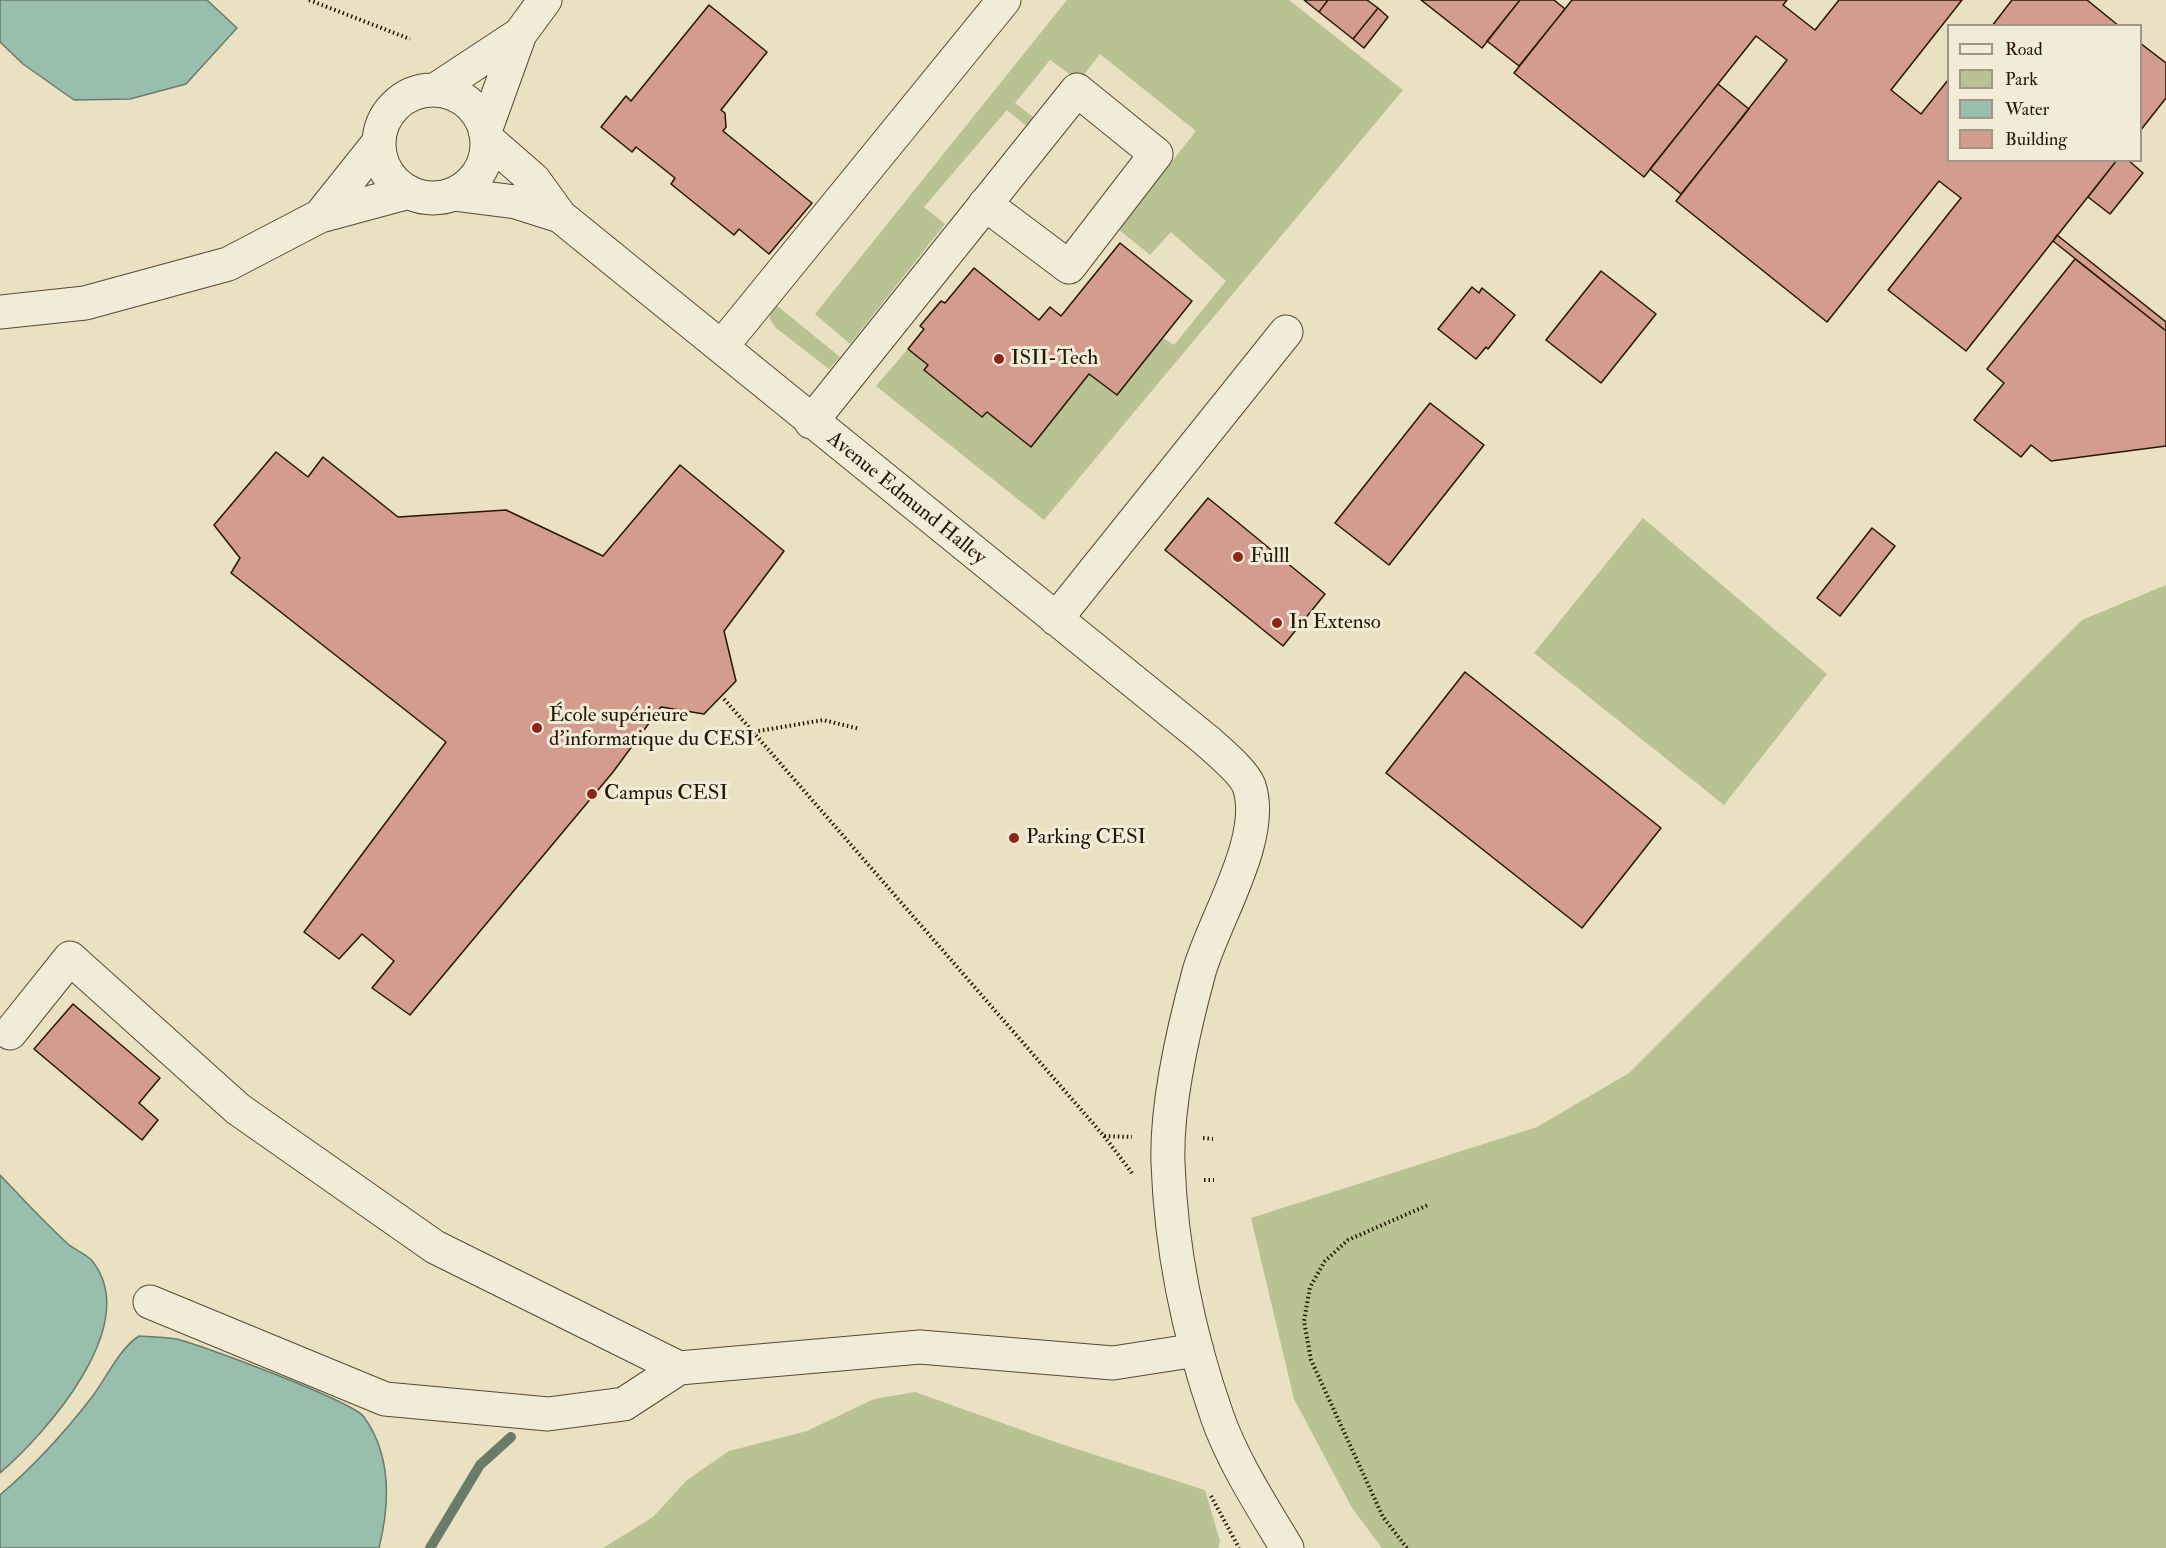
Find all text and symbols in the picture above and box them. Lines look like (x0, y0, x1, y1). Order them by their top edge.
legend (1947, 24, 2142, 162)
text: Road (2005, 38, 2043, 61)
text: Park (2005, 68, 2038, 91)
text: Water (2005, 98, 2049, 121)
text: Building (2005, 128, 2067, 151)
place label: ISII-Tech (1011, 346, 1098, 372)
marker: ISII-Tech (992, 352, 1006, 366)
street label: Avenue Edmund Halley (821, 427, 991, 571)
place label: Fulll (1250, 544, 1290, 570)
marker: Fulll (1231, 550, 1245, 564)
place label: In Extenso (1289, 610, 1381, 636)
marker: In Extenso (1270, 616, 1284, 630)
place label: École supérieure d'informatique du CESI (549, 703, 754, 753)
marker: École supérieure d'informatique du CESI (530, 721, 544, 735)
place label: Campus CESI (604, 781, 728, 807)
marker: Campus CESI (585, 787, 599, 801)
place label: Parking CESI (1026, 825, 1146, 851)
marker: Parking CESI (1007, 831, 1021, 845)

